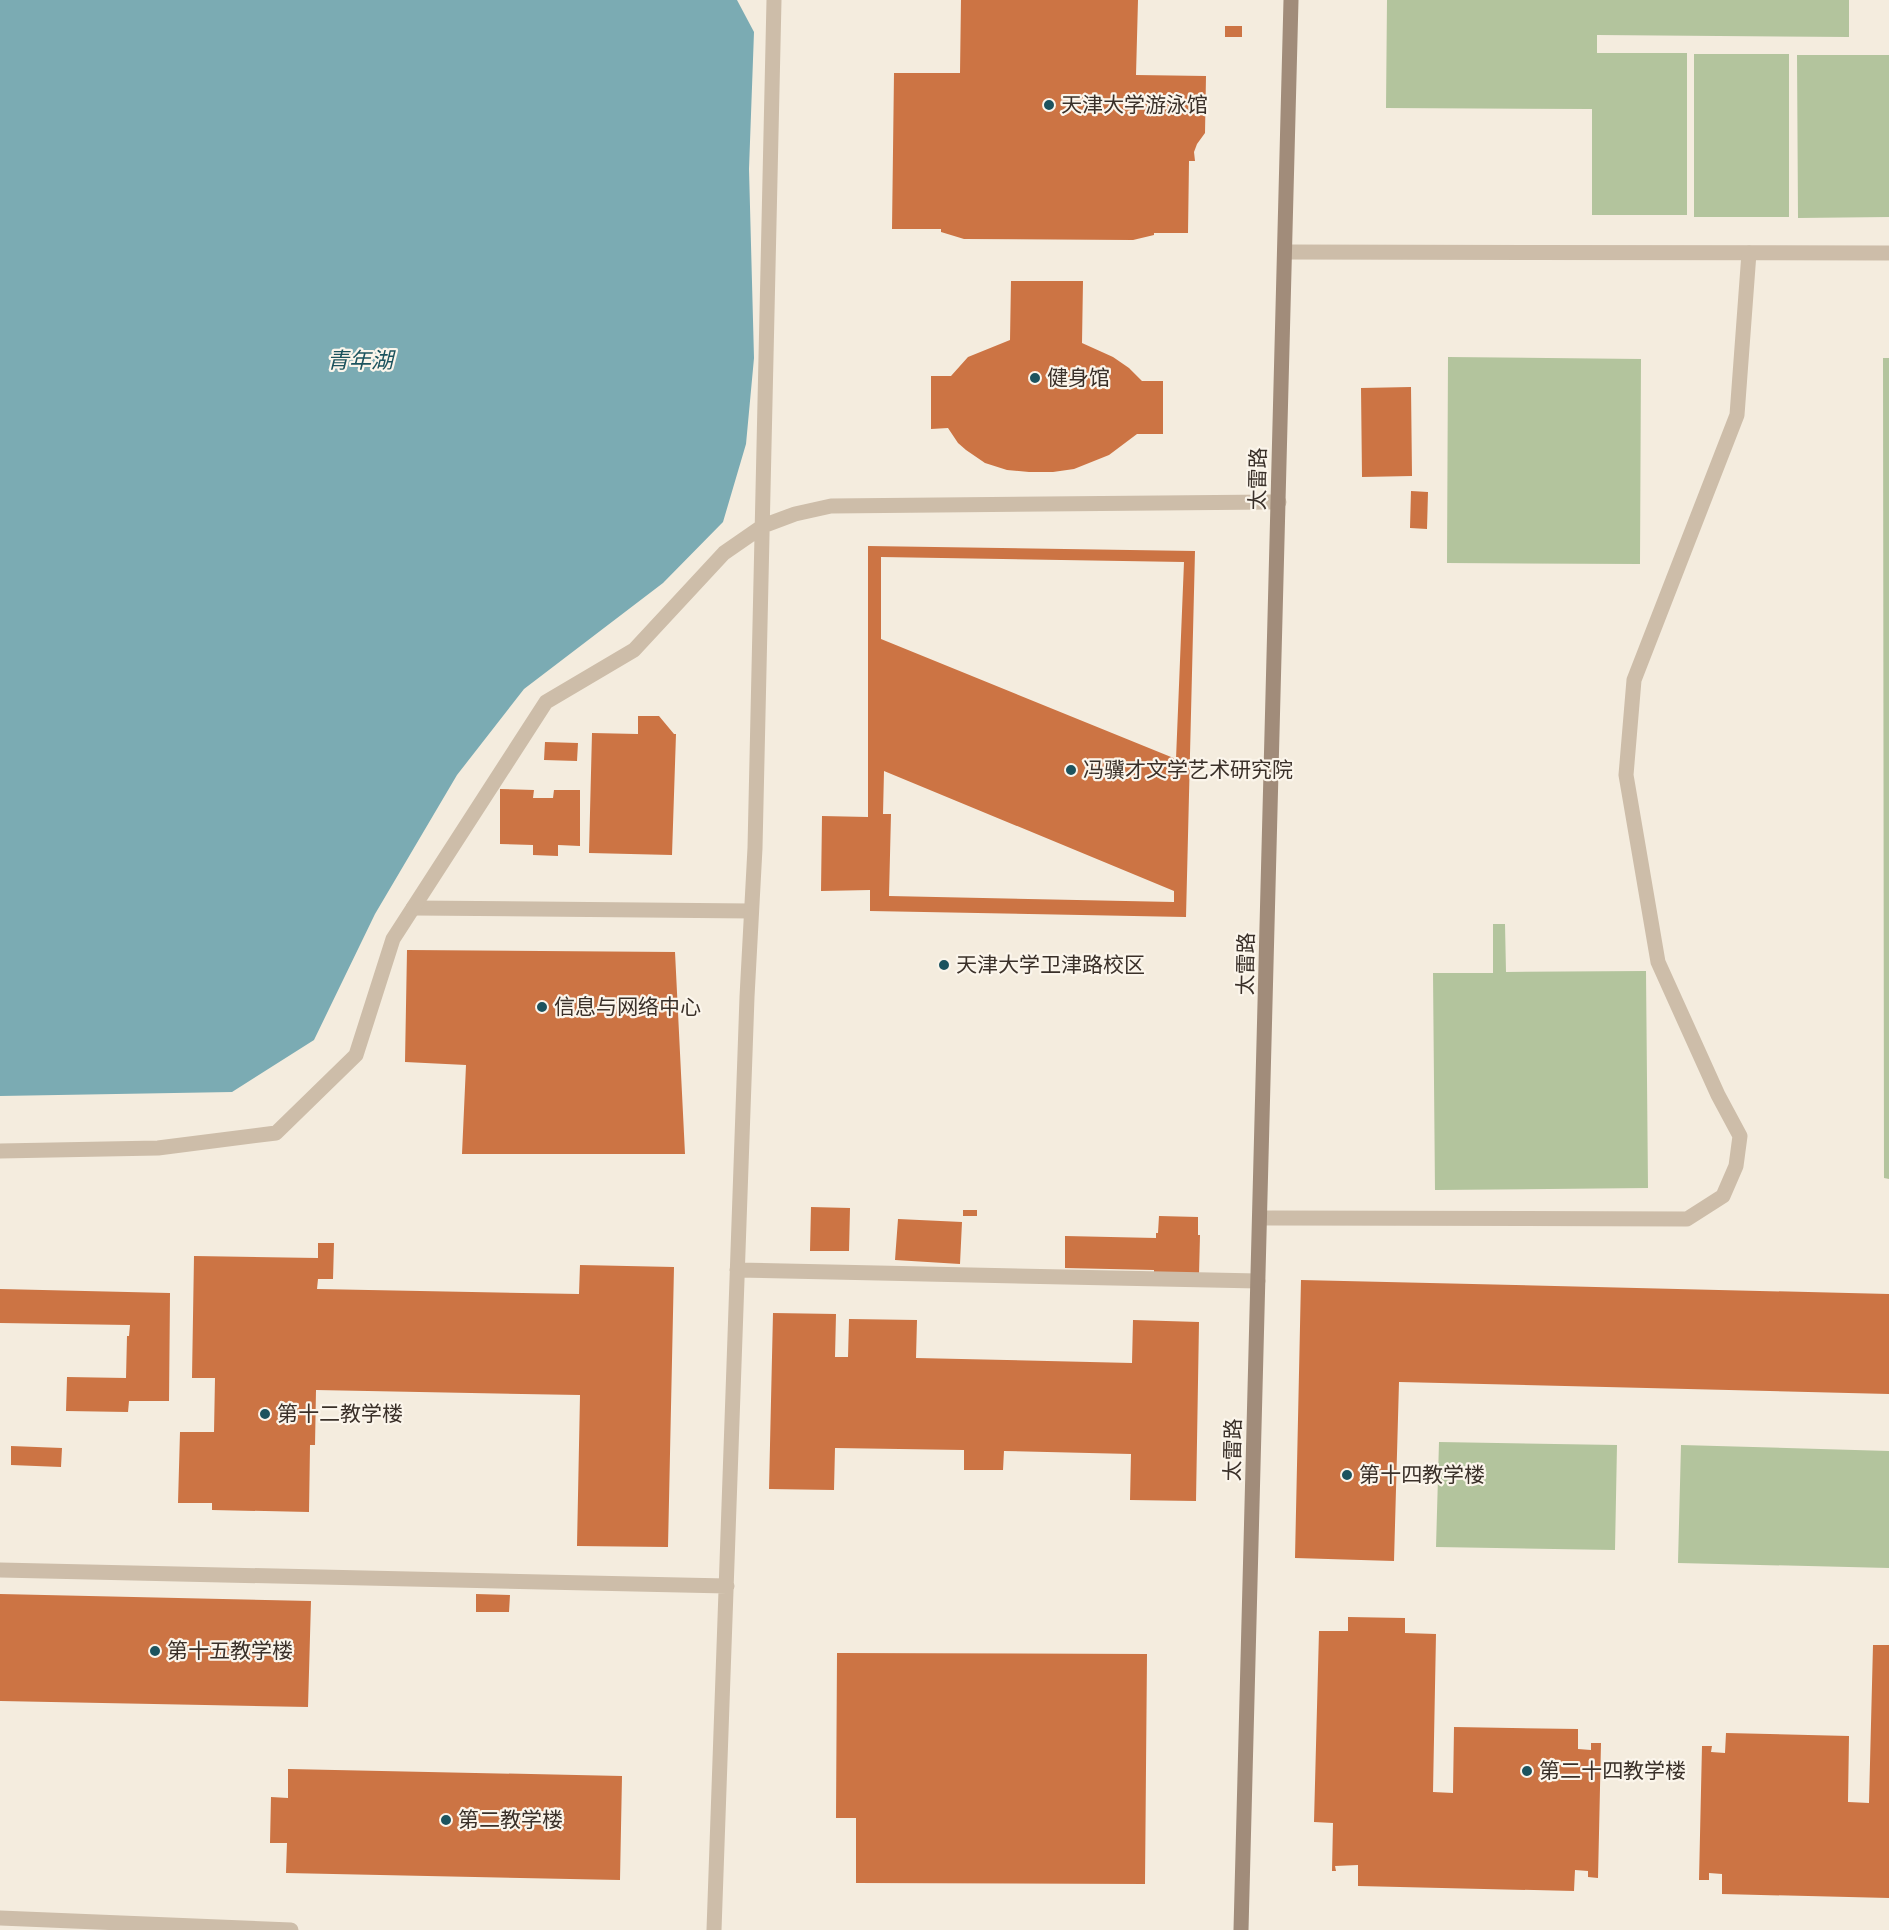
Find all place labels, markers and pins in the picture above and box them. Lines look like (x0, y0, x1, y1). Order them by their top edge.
place label: 天津大学游泳馆 (1061, 92, 1208, 117)
marker: 天津大学游泳馆 (1042, 98, 1056, 112)
place label: 健身馆 (1047, 365, 1110, 390)
marker: 健身馆 (1028, 371, 1042, 385)
place label: 冯骥才文学艺术研究院 (1083, 757, 1293, 782)
marker: 冯骥才文学艺术研究院 (1064, 763, 1078, 777)
place label: 天津大学卫津路校区 (956, 952, 1145, 977)
marker: 天津大学卫津路校区 (937, 958, 951, 972)
place label: 信息与网络中心 (554, 994, 701, 1019)
marker: 信息与网络中心 (535, 1000, 549, 1014)
place label: 第十二教学楼 (277, 1401, 403, 1426)
marker: 第十二教学楼 (258, 1407, 272, 1421)
place label: 第十四教学楼 (1359, 1462, 1485, 1487)
marker: 第十四教学楼 (1340, 1468, 1354, 1482)
place label: 第十五教学楼 (167, 1638, 293, 1663)
marker: 第十五教学楼 (148, 1644, 162, 1658)
place label: 第二十四教学楼 (1539, 1758, 1686, 1783)
marker: 第二十四教学楼 (1520, 1764, 1534, 1778)
place label: 第二教学楼 (458, 1807, 563, 1832)
marker: 第二教学楼 (439, 1813, 453, 1827)

